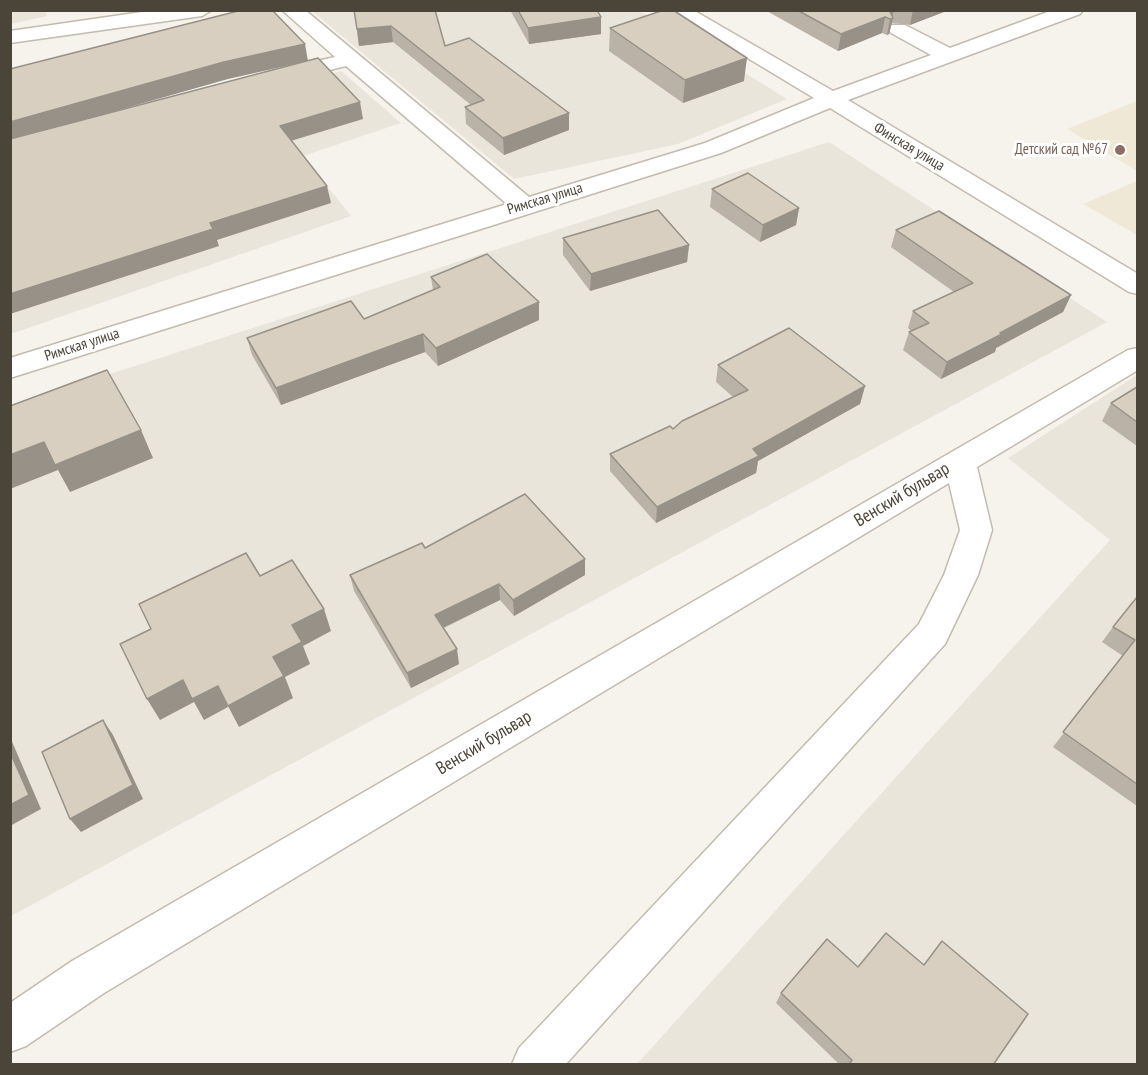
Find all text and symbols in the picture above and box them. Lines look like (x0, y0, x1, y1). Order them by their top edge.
street label: Финская улица (870, 119, 948, 175)
place label: Детский сад №67 (1015, 141, 1108, 159)
marker: Детский сад №67 (1113, 143, 1127, 157)
street label: Римская улица (505, 179, 585, 219)
street label: Римская улица (42, 324, 122, 366)
street label: Венский бульвар (850, 458, 954, 532)
street label: Венский бульвар (432, 706, 536, 780)

